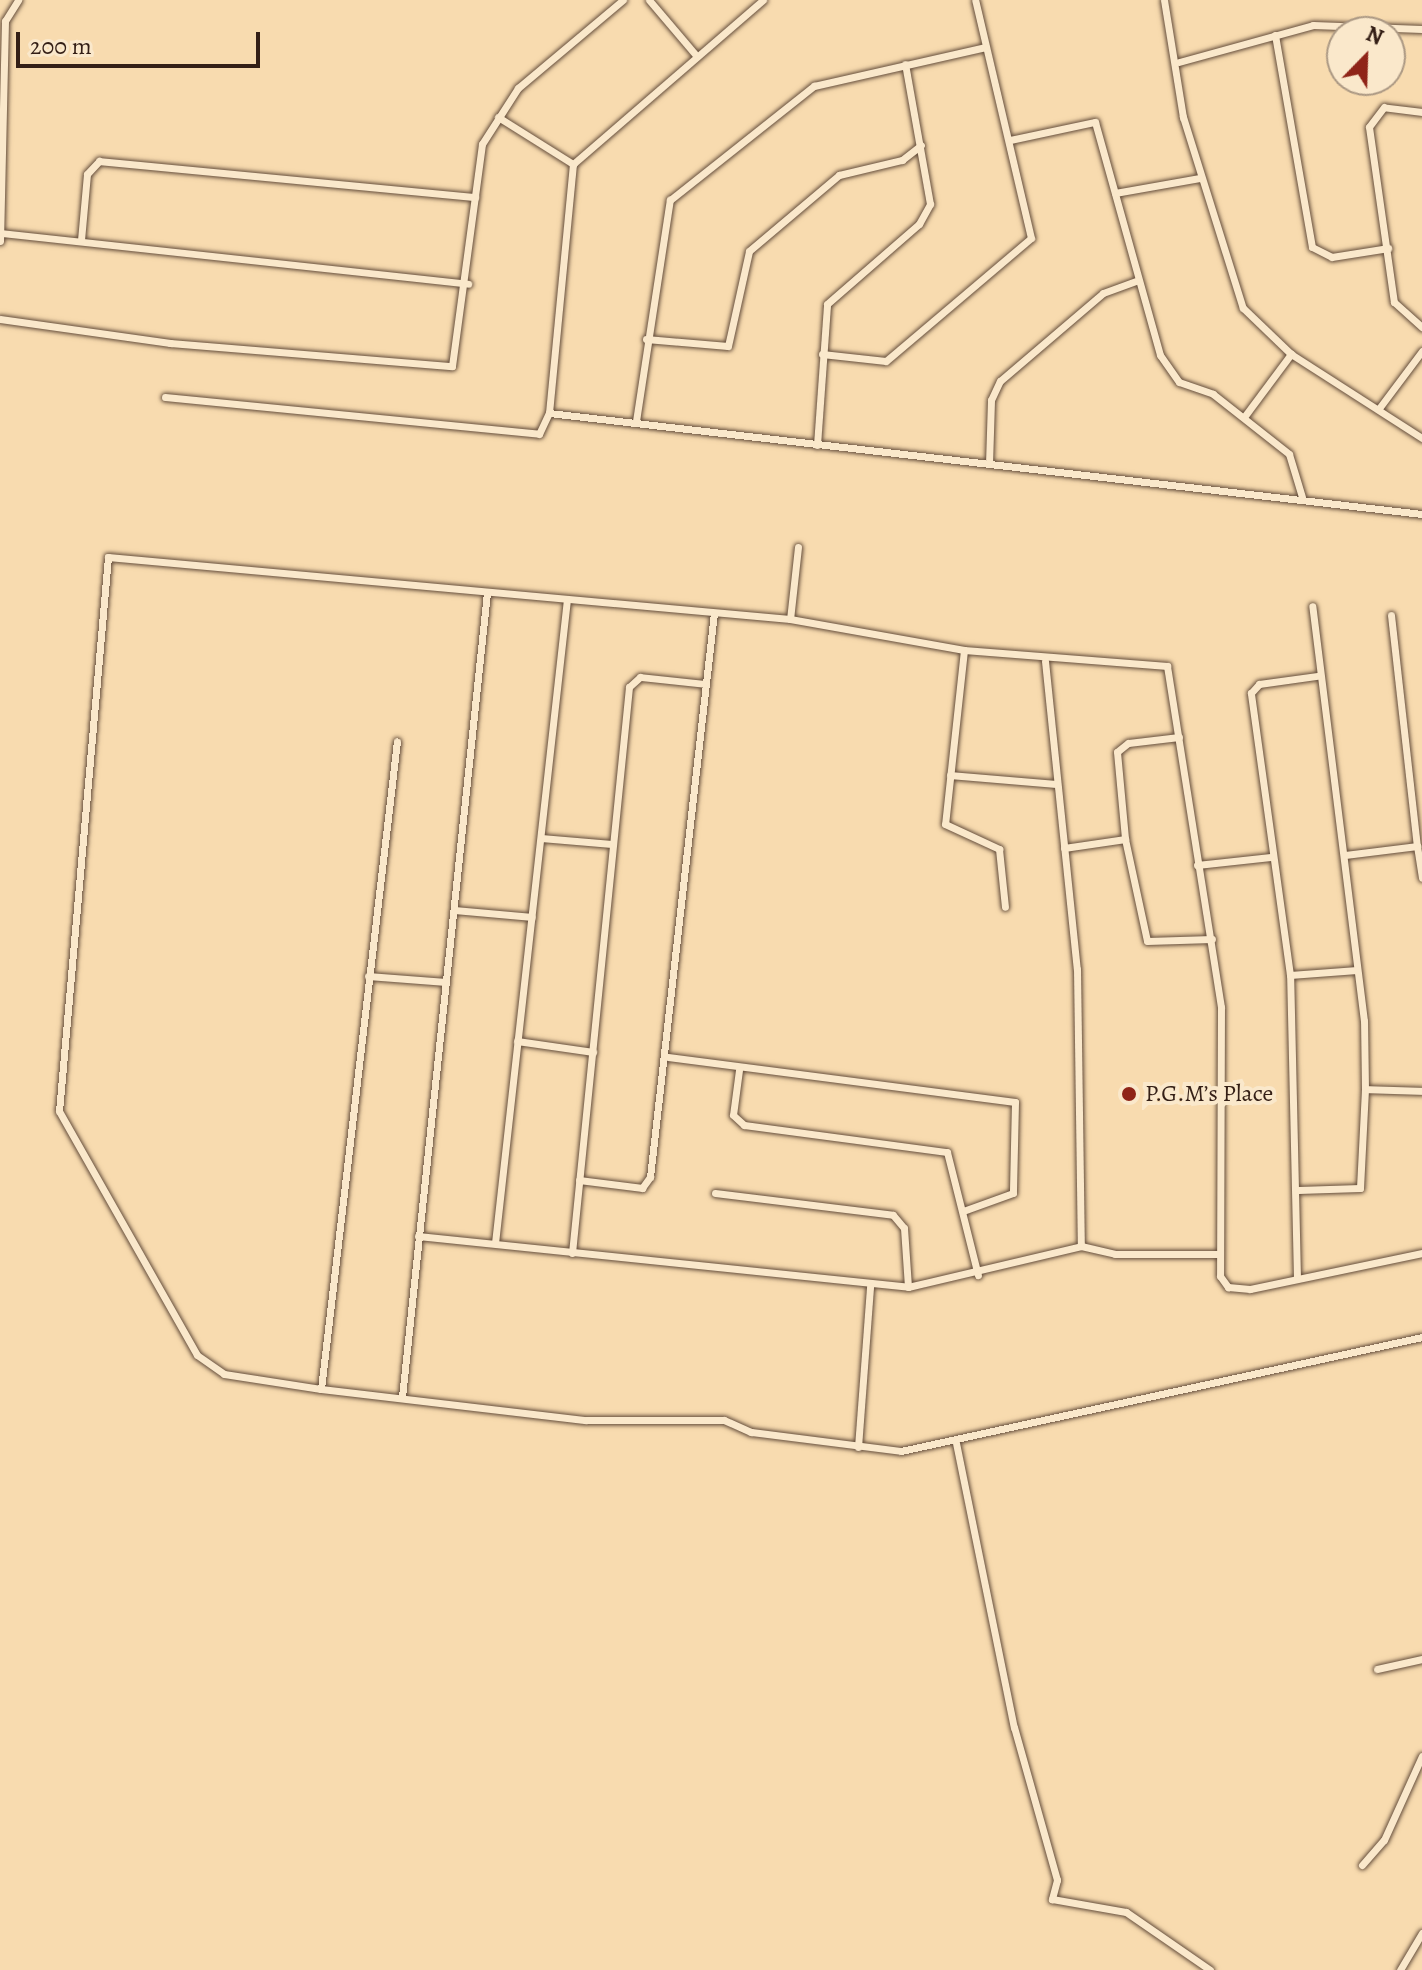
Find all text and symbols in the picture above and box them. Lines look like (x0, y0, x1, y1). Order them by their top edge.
scale bar (20, 16, 264, 66)
north arrow (1326, 16, 1406, 96)
text: N (1361, 19, 1388, 53)
text: 200 m (30, 30, 92, 62)
place label: P.G.M’s Place (1145, 1080, 1273, 1108)
marker: P.G.M’s Place (1120, 1085, 1138, 1103)

